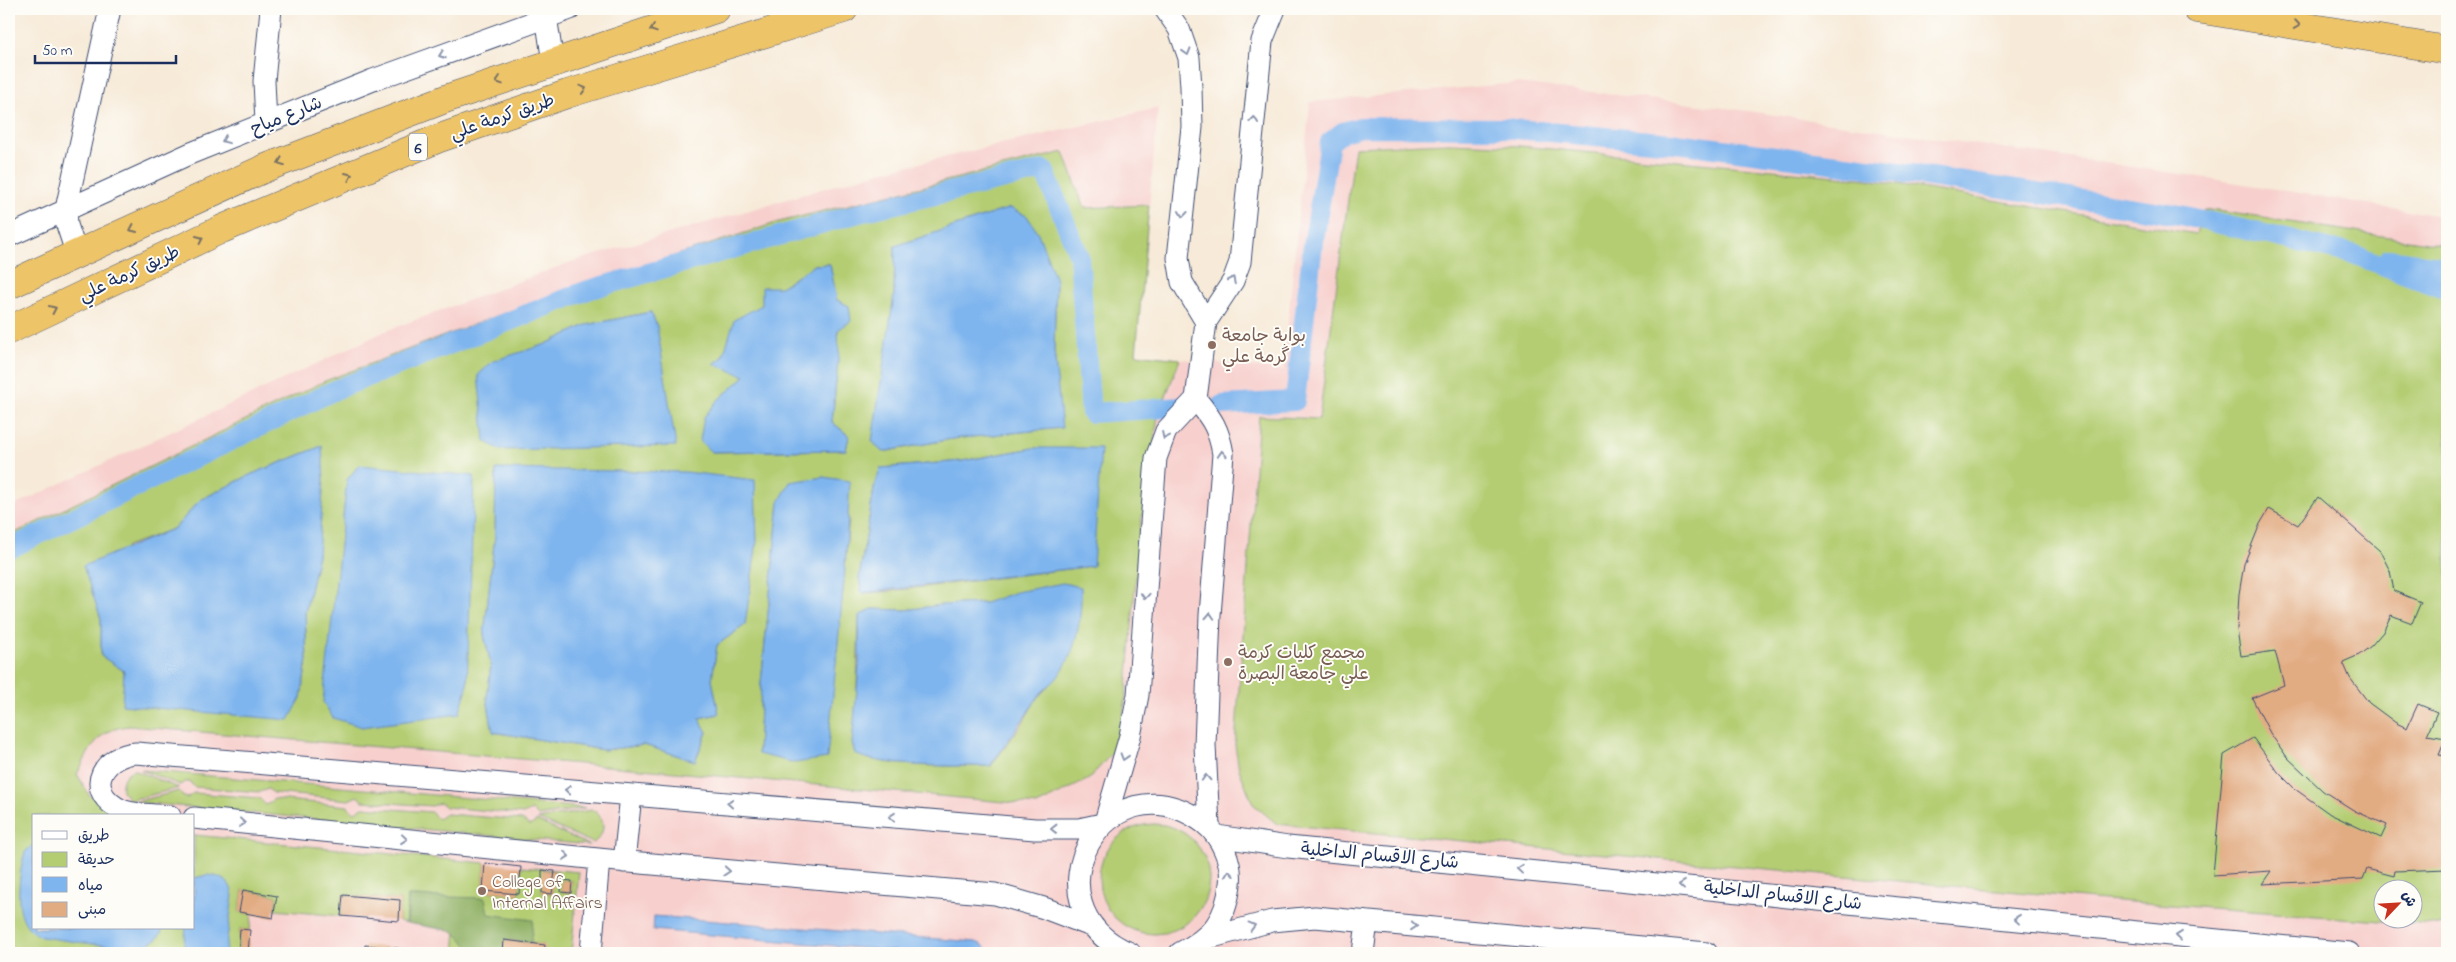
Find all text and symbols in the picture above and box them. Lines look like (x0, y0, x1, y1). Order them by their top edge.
one-way arrow (2293, 20, 2301, 30)
one-way arrow (649, 23, 657, 33)
scale bar (35, 32, 176, 64)
text: 50 m (42, 40, 73, 62)
one-way arrow (1181, 47, 1191, 56)
one-way arrow (438, 49, 446, 59)
one-way arrow (495, 75, 504, 85)
one-way arrow (579, 85, 587, 95)
street label: طريق كرمة علي (447, 88, 559, 149)
street label: شارع مياح (247, 91, 327, 143)
one-way arrow (1248, 116, 1259, 124)
one-way arrow (221, 133, 230, 144)
road number: 6 (409, 134, 427, 160)
one-way arrow (277, 156, 286, 166)
one-way arrow (344, 171, 353, 182)
one-way arrow (1178, 210, 1189, 218)
one-way arrow (129, 222, 138, 233)
one-way arrow (194, 236, 203, 246)
street label: طريق كرمة علي (75, 240, 185, 311)
one-way arrow (1226, 277, 1236, 286)
one-way arrow (48, 305, 57, 315)
place label: بوابة جامعة گرمة علي (1222, 324, 1306, 372)
marker: بوابة جامعة گرمة علي (1206, 339, 1218, 351)
one-way arrow (1161, 431, 1171, 440)
one-way arrow (1216, 450, 1227, 458)
one-way arrow (1140, 592, 1151, 600)
one-way arrow (1204, 612, 1215, 620)
place label: مجمع كليات كرمة علي جامعة البصرة (1238, 641, 1369, 689)
marker: مجمع كليات كرمة علي جامعة البصرة (1222, 656, 1234, 668)
one-way arrow (1120, 752, 1130, 760)
one-way arrow (1201, 774, 1212, 782)
one-way arrow (564, 784, 572, 795)
one-way arrow (726, 798, 734, 809)
one-way arrow (888, 812, 896, 823)
legend (32, 814, 195, 930)
one-way arrow (239, 817, 247, 828)
one-way arrow (1050, 824, 1058, 834)
text: طريق (78, 825, 110, 847)
one-way arrow (400, 834, 408, 845)
street label: شارع الاقسام الداخلية (1300, 837, 1460, 877)
text: حديقة (78, 849, 115, 871)
one-way arrow (562, 850, 570, 861)
one-way arrow (1516, 863, 1524, 874)
one-way arrow (724, 865, 732, 876)
one-way arrow (1224, 869, 1235, 877)
place label: College of Internal Affairs (492, 870, 603, 917)
text: مياه (78, 875, 103, 897)
street label: شارع الاقسام الداخلية (1703, 876, 1863, 918)
one-way arrow (1677, 880, 1685, 891)
north arrow (2374, 880, 2424, 930)
marker: College of Internal Affairs (476, 885, 488, 897)
text: ش (2396, 888, 2421, 911)
text: مبنى (78, 899, 106, 921)
one-way arrow (2013, 914, 2021, 925)
one-way arrow (1410, 920, 1418, 931)
one-way arrow (1248, 921, 1257, 932)
one-way arrow (2175, 931, 2183, 942)

